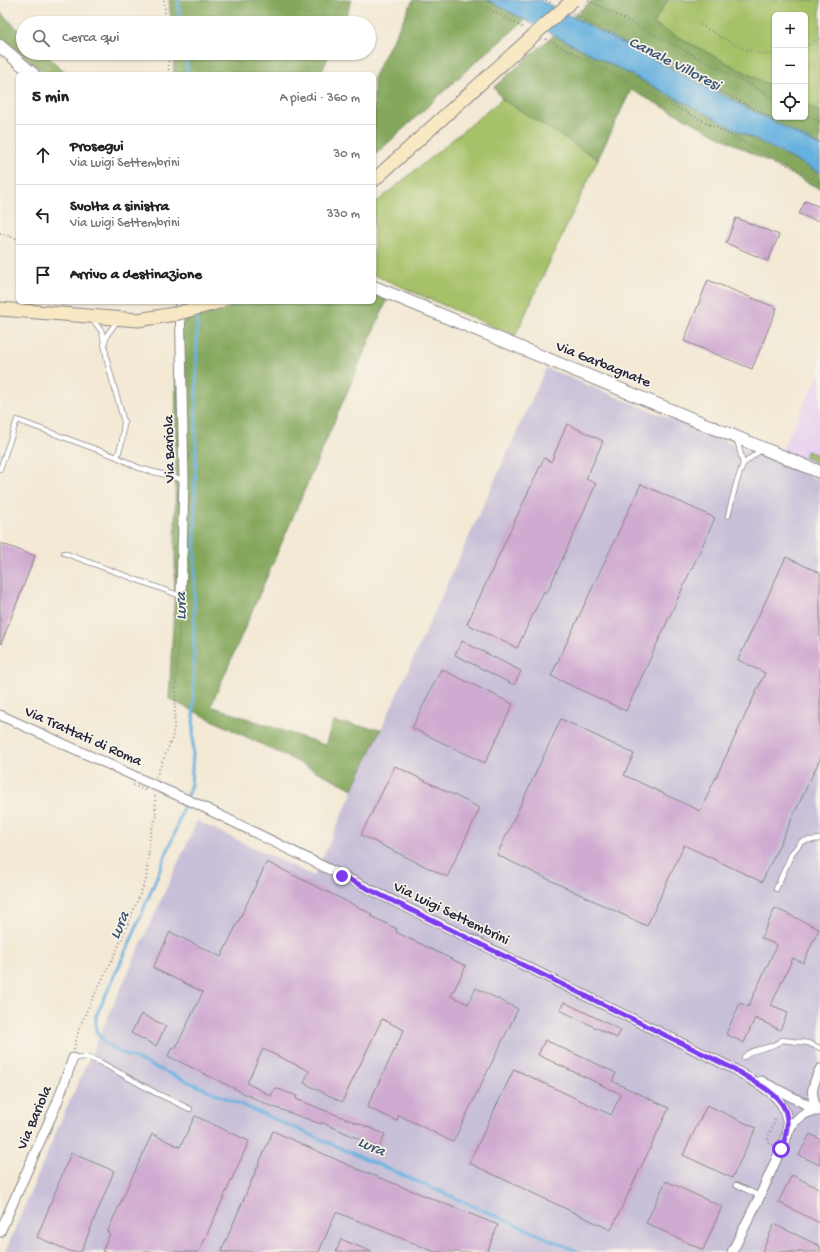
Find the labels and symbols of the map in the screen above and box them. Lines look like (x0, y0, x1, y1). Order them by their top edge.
water label: Canale Villoresi (625, 34, 724, 97)
street label: Via Garbagnate (552, 337, 653, 392)
street label: Via Bariola (160, 414, 180, 484)
water label: Lura (173, 591, 192, 620)
street label: Via Trattati di Roma (21, 703, 145, 771)
route end (333, 867, 351, 885)
street label: Via Luigi Settembrini (389, 878, 512, 950)
water label: Lura (107, 908, 136, 943)
street label: Via Bariola (13, 1083, 57, 1153)
water label: Lura (354, 1134, 389, 1163)
route start (772, 1140, 790, 1158)

